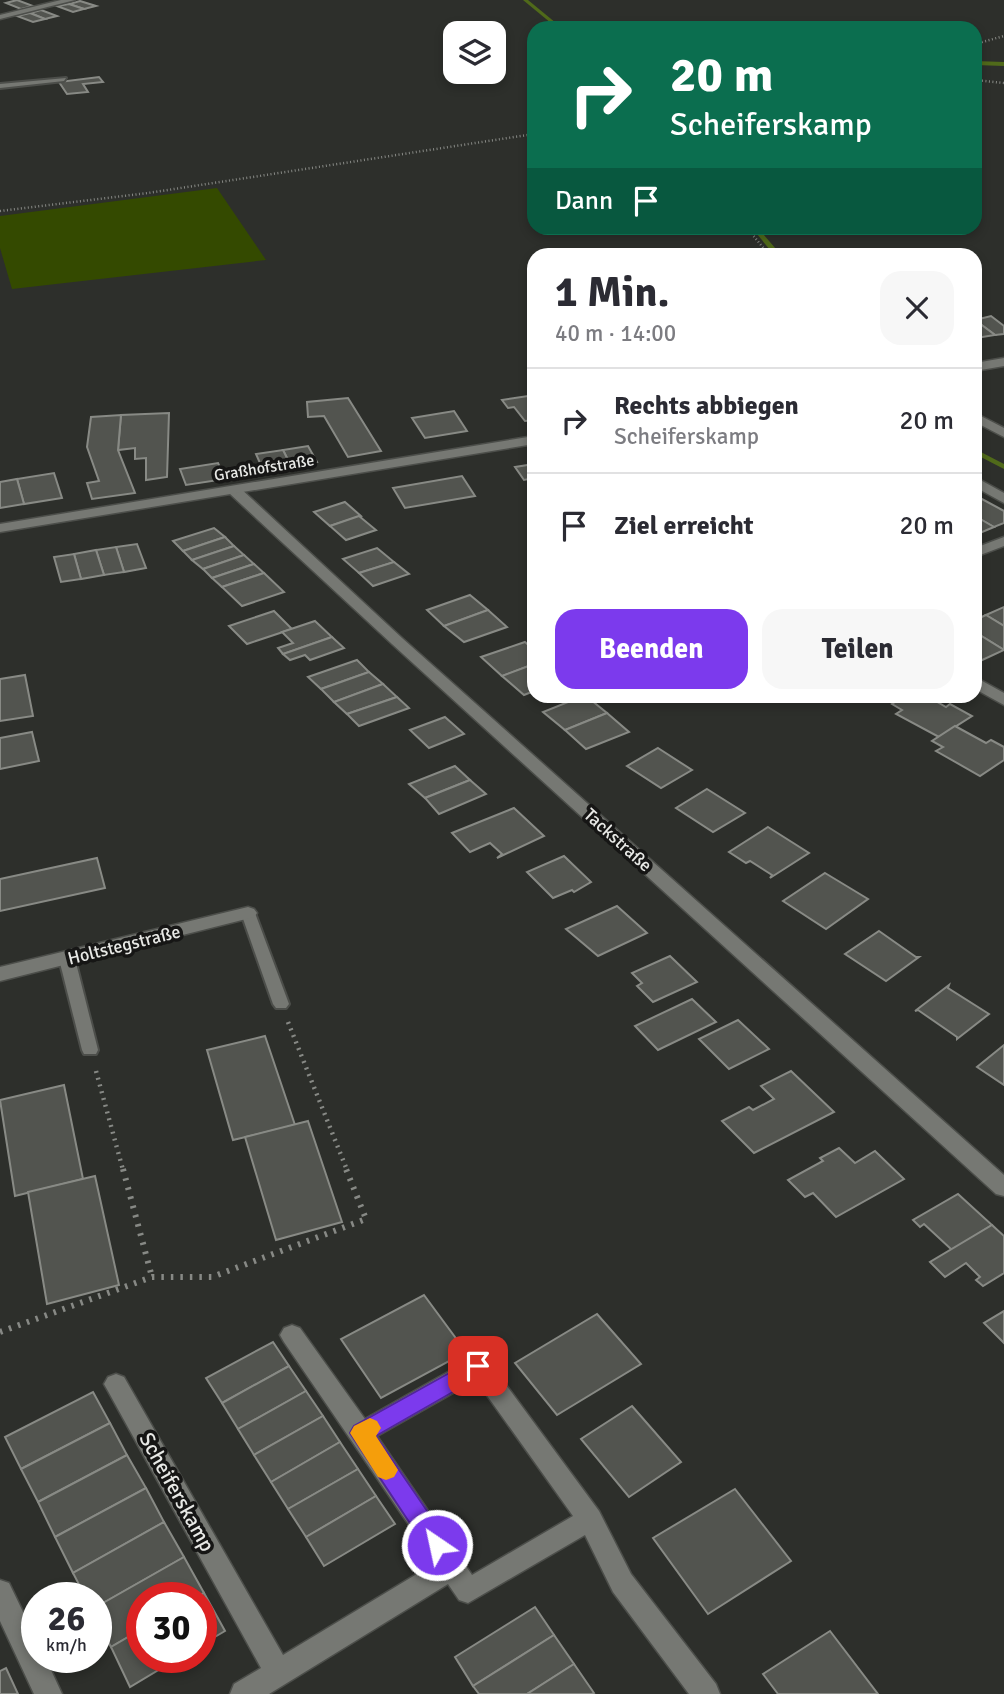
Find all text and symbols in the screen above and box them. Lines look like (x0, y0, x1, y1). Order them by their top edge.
map controls (443, 21, 506, 84)
button: layers (443, 21, 506, 84)
text: 20 m (670, 45, 773, 105)
icon: right (555, 49, 646, 140)
text: Scheiferskamp (670, 105, 872, 144)
icon: arrive (627, 182, 665, 220)
text: Dann (555, 185, 613, 217)
text: 1 Min. (555, 267, 669, 318)
button: close (880, 271, 954, 345)
text: 40 m · 14:00 (555, 319, 676, 348)
text: Rechts abbiegen (614, 390, 799, 422)
icon: right (555, 402, 593, 440)
text: 20 m (899, 405, 954, 437)
text: Scheiferskamp (614, 422, 759, 451)
street label: Graßhofstraße (213, 450, 316, 486)
icon: arrive (555, 507, 593, 545)
text: Ziel erreicht (614, 510, 754, 542)
text: 20 m (899, 510, 954, 542)
button: Beenden (555, 609, 748, 689)
button: Teilen (762, 609, 954, 689)
street label: Tackstraße (579, 804, 657, 876)
street label: Holtstegstraße (65, 920, 183, 970)
pin (448, 1336, 508, 1396)
icon: arrive (459, 1347, 497, 1385)
street label: Scheiferskamp (134, 1428, 220, 1556)
position arrow (400, 1508, 474, 1582)
speed limit sign: 30 (126, 1582, 217, 1673)
text: 26 (48, 1597, 85, 1640)
text: km/h (46, 1634, 87, 1656)

